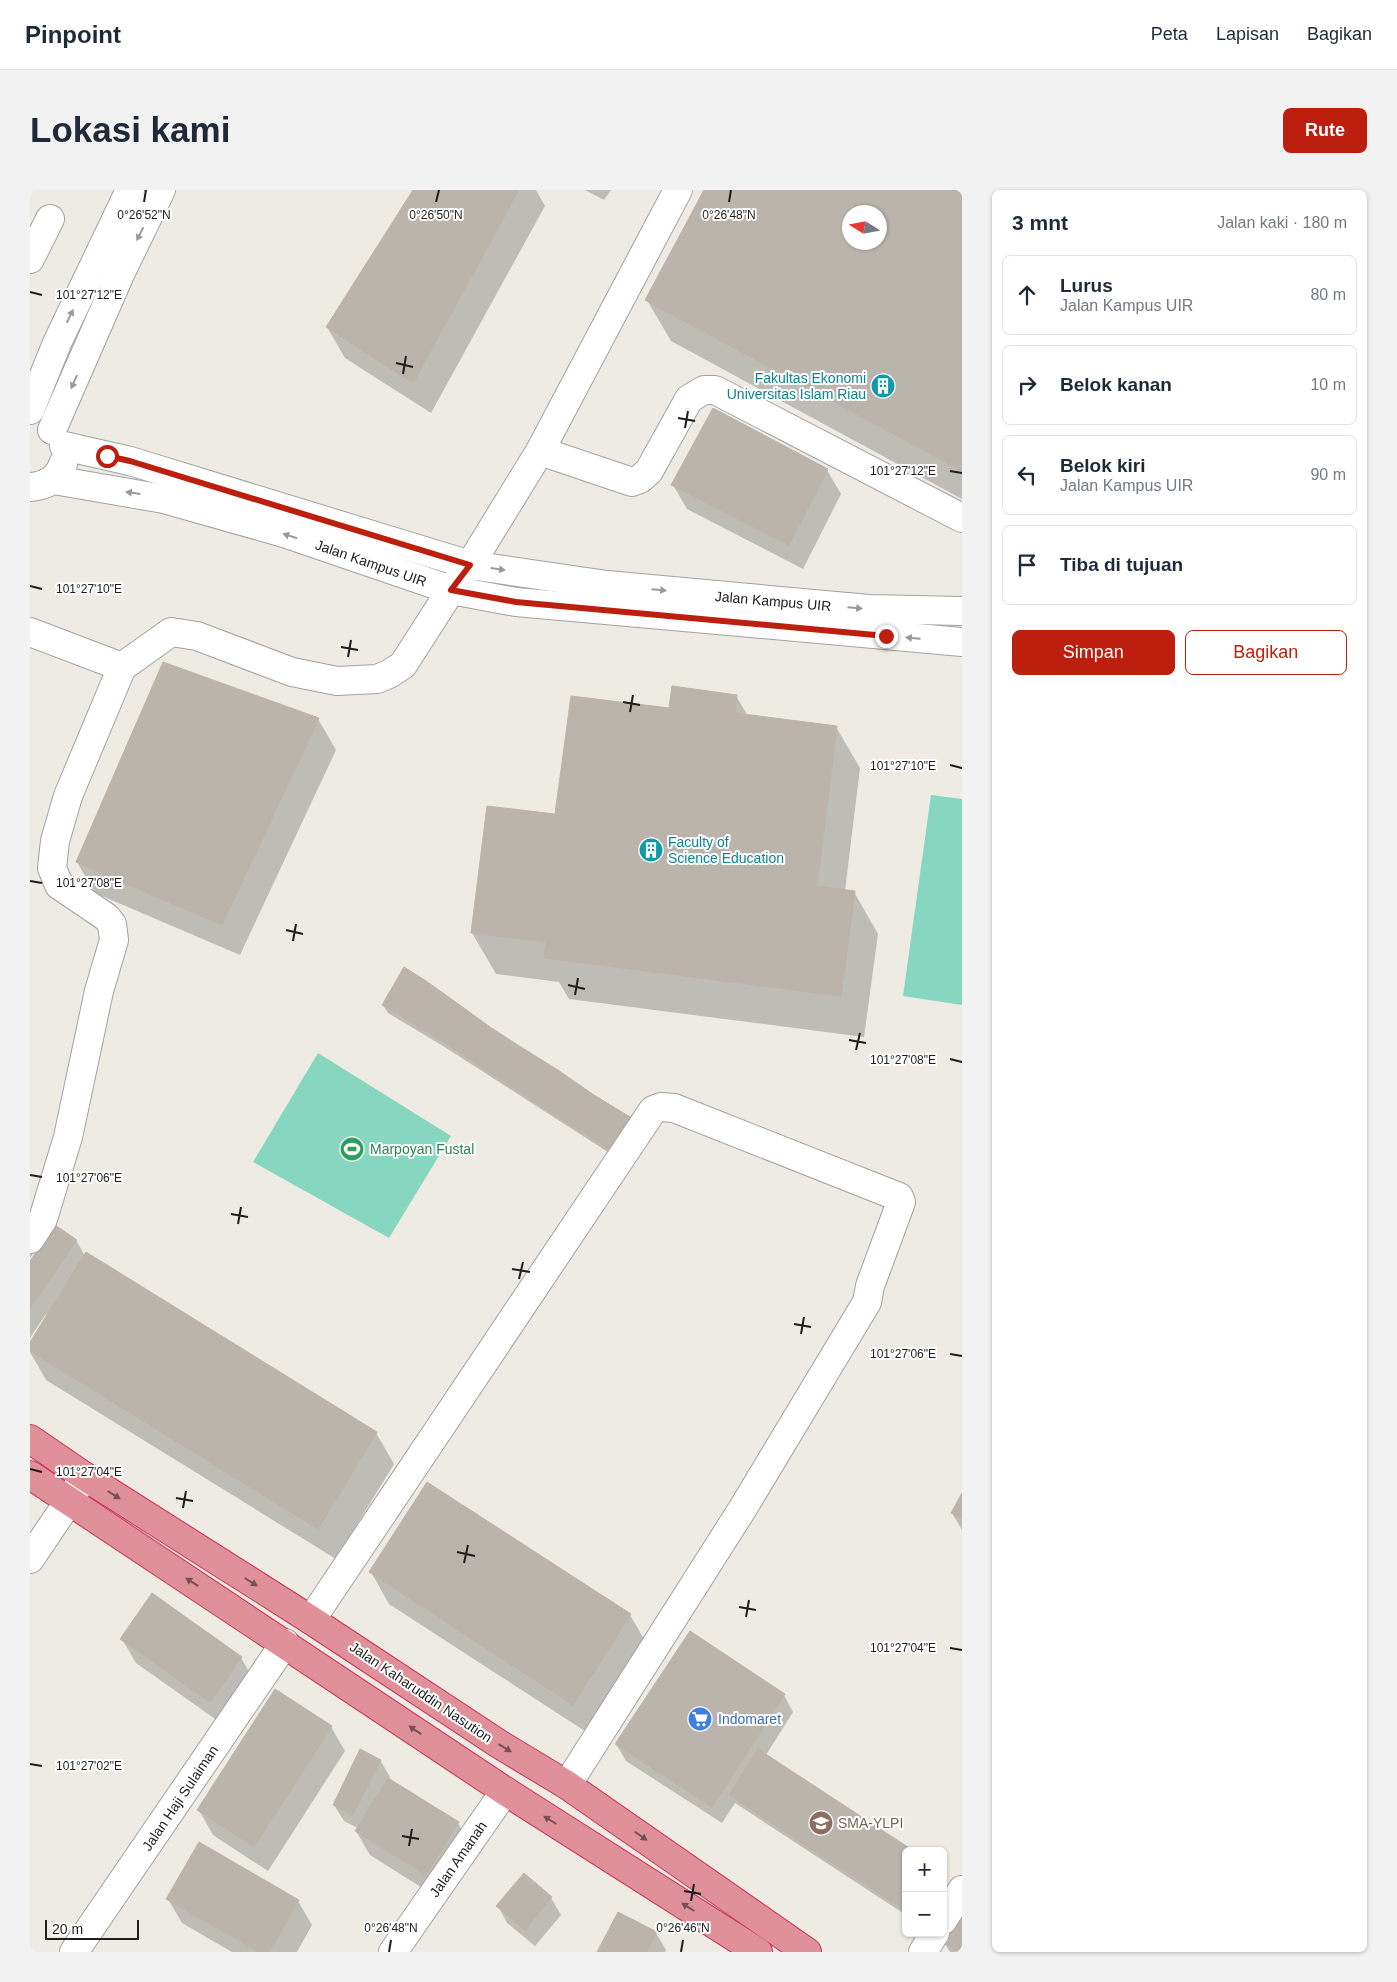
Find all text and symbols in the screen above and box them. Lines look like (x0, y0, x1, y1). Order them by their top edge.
text: Pinpoint (25, 21, 121, 48)
text: Peta (1151, 24, 1188, 44)
text: Lapisan (1216, 24, 1279, 44)
text: Bagikan (1307, 24, 1372, 44)
button: Rute (1283, 108, 1367, 153)
text: Lokasi kami (30, 110, 230, 149)
north arrow (842, 205, 887, 250)
text: 0°26'52"N (117, 208, 171, 222)
text: 0°26'50"N (409, 208, 463, 222)
text: 0°26'48"N (702, 208, 756, 222)
text: 3 mnt (1012, 211, 1068, 234)
text: Jalan kaki · 180 m (1217, 214, 1347, 231)
one-way arrow (135, 227, 143, 241)
text: Lurus (1060, 275, 1113, 296)
icon: ahead (1013, 281, 1041, 309)
text: 80 m (1310, 286, 1346, 303)
text: 101°27'12"E (56, 288, 122, 302)
text: Jalan Kampus UIR (1060, 297, 1193, 314)
one-way arrow (66, 309, 74, 323)
place label: Fakultas Ekonomi Universitas Islam Riau (727, 370, 866, 402)
icon: right (1013, 371, 1041, 399)
building icon: Fakultas Ekonomi Universitas Islam Riau (870, 373, 896, 399)
text: Belok kanan (1060, 374, 1172, 395)
one-way arrow (69, 375, 77, 389)
text: 10 m (1310, 376, 1346, 393)
route start (96, 445, 119, 468)
text: Belok kiri (1060, 455, 1146, 476)
icon: left (1013, 461, 1041, 489)
text: 101°27'12"E (870, 464, 936, 478)
text: 90 m (1310, 466, 1346, 483)
text: Jalan Kampus UIR (1060, 477, 1193, 494)
one-way arrow (125, 489, 141, 497)
one-way arrow (282, 531, 297, 539)
street label: Jalan Kampus UIR (313, 536, 429, 590)
icon: arrive (1013, 551, 1041, 579)
text: Tiba di tujuan (1060, 554, 1183, 575)
one-way arrow (490, 565, 506, 573)
text: 101°27'10"E (56, 582, 122, 596)
one-way arrow (651, 586, 667, 594)
street label: Jalan Kampus UIR (714, 588, 832, 614)
one-way arrow (848, 604, 864, 612)
route end (875, 625, 898, 648)
button: Simpan (1012, 630, 1175, 675)
button: Bagikan (1185, 630, 1347, 675)
one-way arrow (905, 634, 921, 642)
text: 101°27'10"E (870, 759, 936, 773)
place label: Faculty of Science Education (668, 834, 784, 866)
building icon: Faculty of Science Education (638, 837, 664, 863)
text: 101°27'08"E (56, 876, 122, 890)
text: 101°27'08"E (870, 1053, 936, 1067)
sports icon: Marpoyan Fustal (339, 1136, 365, 1162)
place label: Marpoyan Fustal (370, 1141, 474, 1157)
text: 101°27'06"E (56, 1171, 122, 1185)
text: 101°27'06"E (870, 1347, 936, 1361)
text: 101°27'04"E (56, 1465, 122, 1479)
one-way arrow (108, 1490, 121, 1500)
one-way arrow (185, 1577, 199, 1587)
one-way arrow (245, 1577, 258, 1587)
street label: Jalan Kaharuddin Nasution (347, 1638, 495, 1746)
text: 101°27'04"E (870, 1641, 936, 1655)
supermarket icon: Indomaret (687, 1706, 713, 1732)
place label: Indomaret (718, 1711, 781, 1727)
one-way arrow (408, 1725, 422, 1735)
street label: Jalan Haji Sulaiman (139, 1742, 221, 1854)
one-way arrow (498, 1743, 511, 1752)
text: 101°27'02"E (56, 1759, 122, 1773)
school or university icon: SMA-YLPI (808, 1810, 834, 1836)
one-way arrow (544, 1815, 557, 1824)
place label: SMA-YLPI (838, 1815, 903, 1831)
street label: Jalan Amanah (426, 1818, 490, 1900)
one-way arrow (634, 1831, 647, 1841)
map controls (902, 1847, 947, 1937)
button: + (902, 1847, 947, 1892)
button: − (902, 1892, 947, 1937)
one-way arrow (681, 1902, 694, 1912)
scale bar (45, 1917, 139, 1940)
text: 20 m (52, 1921, 83, 1937)
text: 0°26'48"N (364, 1921, 418, 1935)
text: 0°26'46"N (656, 1921, 710, 1935)

